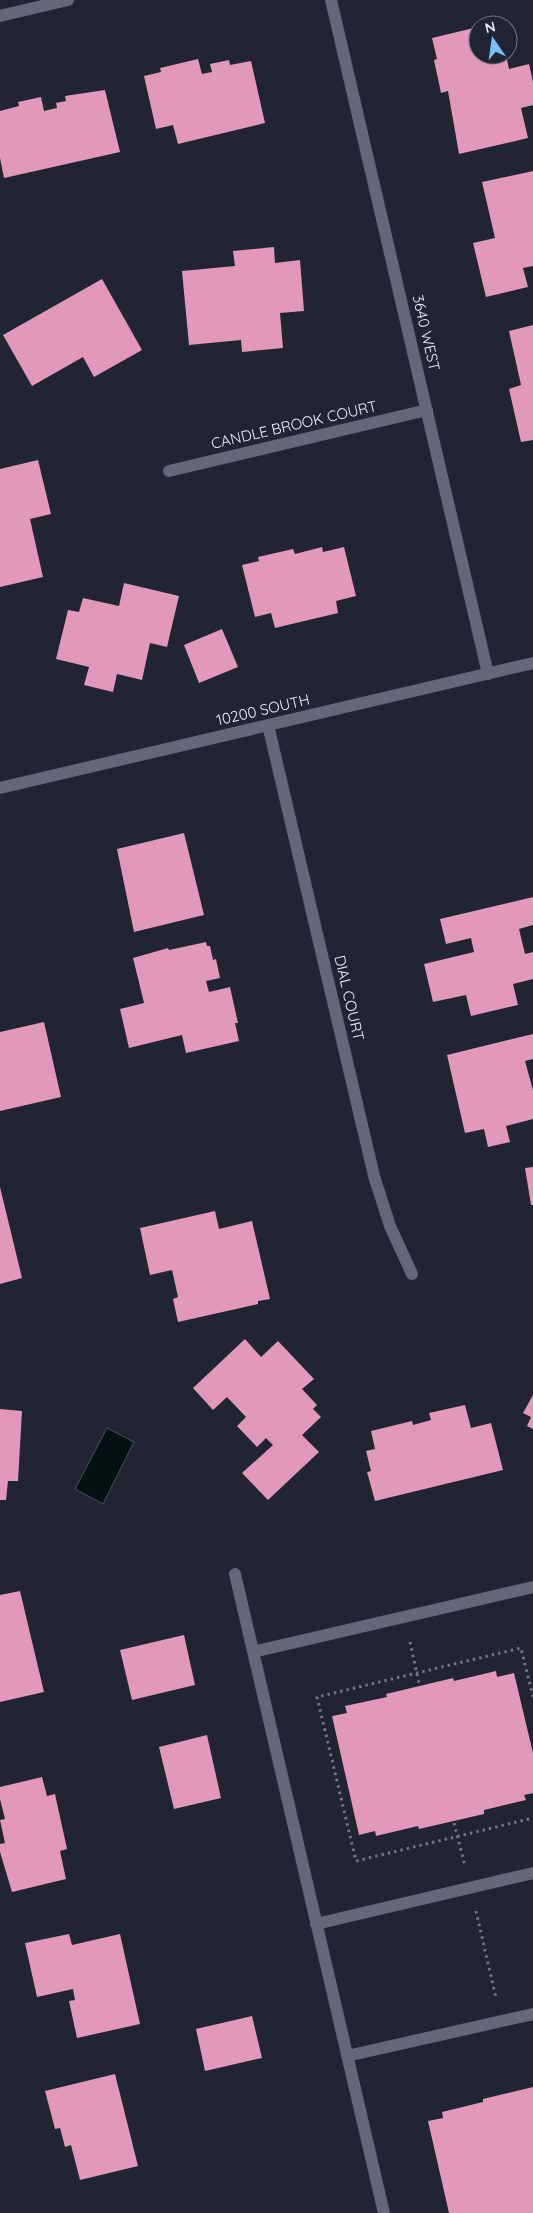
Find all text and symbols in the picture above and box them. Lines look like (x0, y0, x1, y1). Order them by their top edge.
north arrow (468, 15, 518, 65)
text: N (483, 17, 497, 37)
street label: 3640 WEST (409, 293, 444, 373)
street label: CANDLE BROOK COURT (209, 396, 379, 453)
street label: 10200 SOUTH (214, 690, 311, 729)
street label: DIAL COURT (330, 953, 369, 1043)

